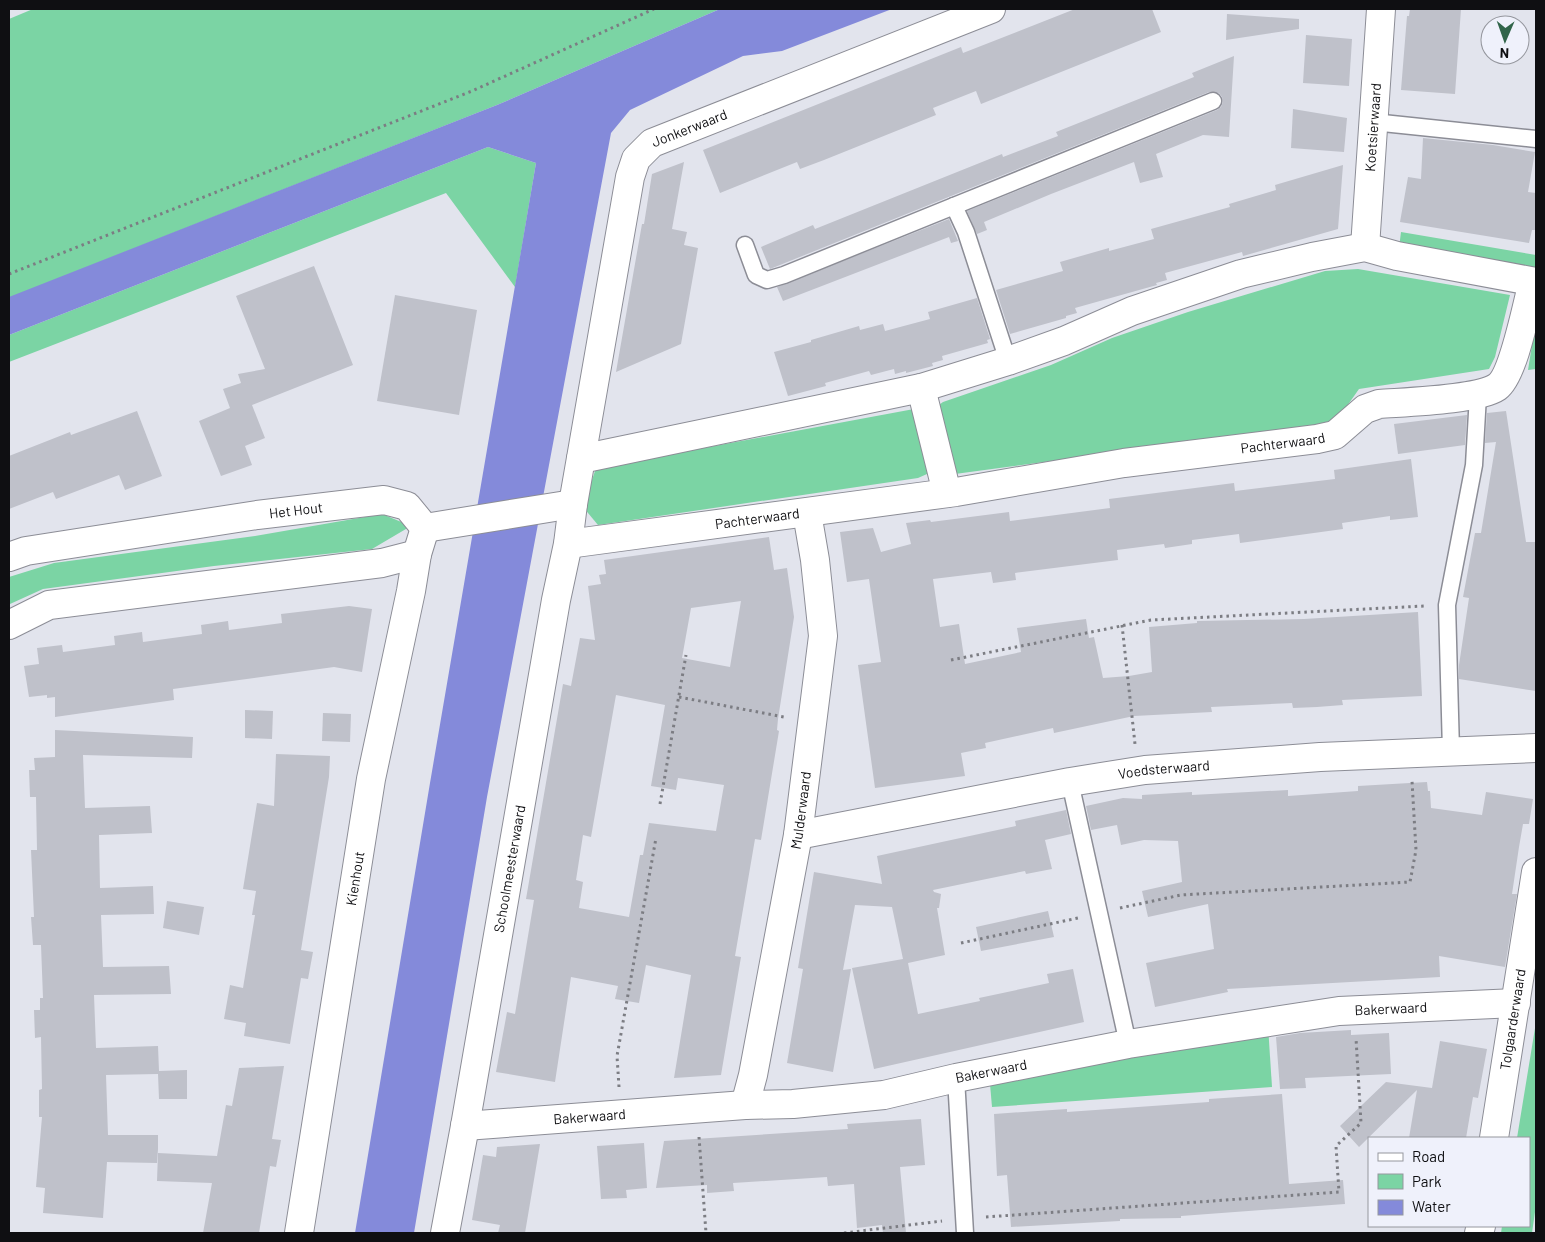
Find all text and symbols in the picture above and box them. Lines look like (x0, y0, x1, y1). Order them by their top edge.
north arrow (1480, 15, 1530, 65)
text: N (1500, 45, 1509, 62)
street label: Koetsierwaard (1361, 82, 1384, 172)
street label: Jonkerwaard (649, 105, 730, 150)
street label: Pachterwaard (1240, 428, 1327, 456)
street label: Het Hout (268, 498, 324, 522)
street label: Pachterwaard (714, 504, 801, 532)
street label: Voedsterwaard (1117, 756, 1210, 782)
street label: Mulderwaard (786, 770, 814, 851)
street label: Schoolmeesterwaard (490, 803, 528, 934)
street label: Kienhout (342, 850, 367, 907)
street label: Tolgaarderwaard (1496, 968, 1529, 1071)
street label: Bakerwaard (1354, 998, 1427, 1018)
street label: Bakerwaard (954, 1055, 1028, 1086)
street label: Bakerwaard (553, 1105, 626, 1127)
legend (1368, 1137, 1530, 1227)
text: Road (1412, 1147, 1445, 1165)
text: Park (1412, 1172, 1442, 1190)
text: Water (1412, 1197, 1451, 1215)

